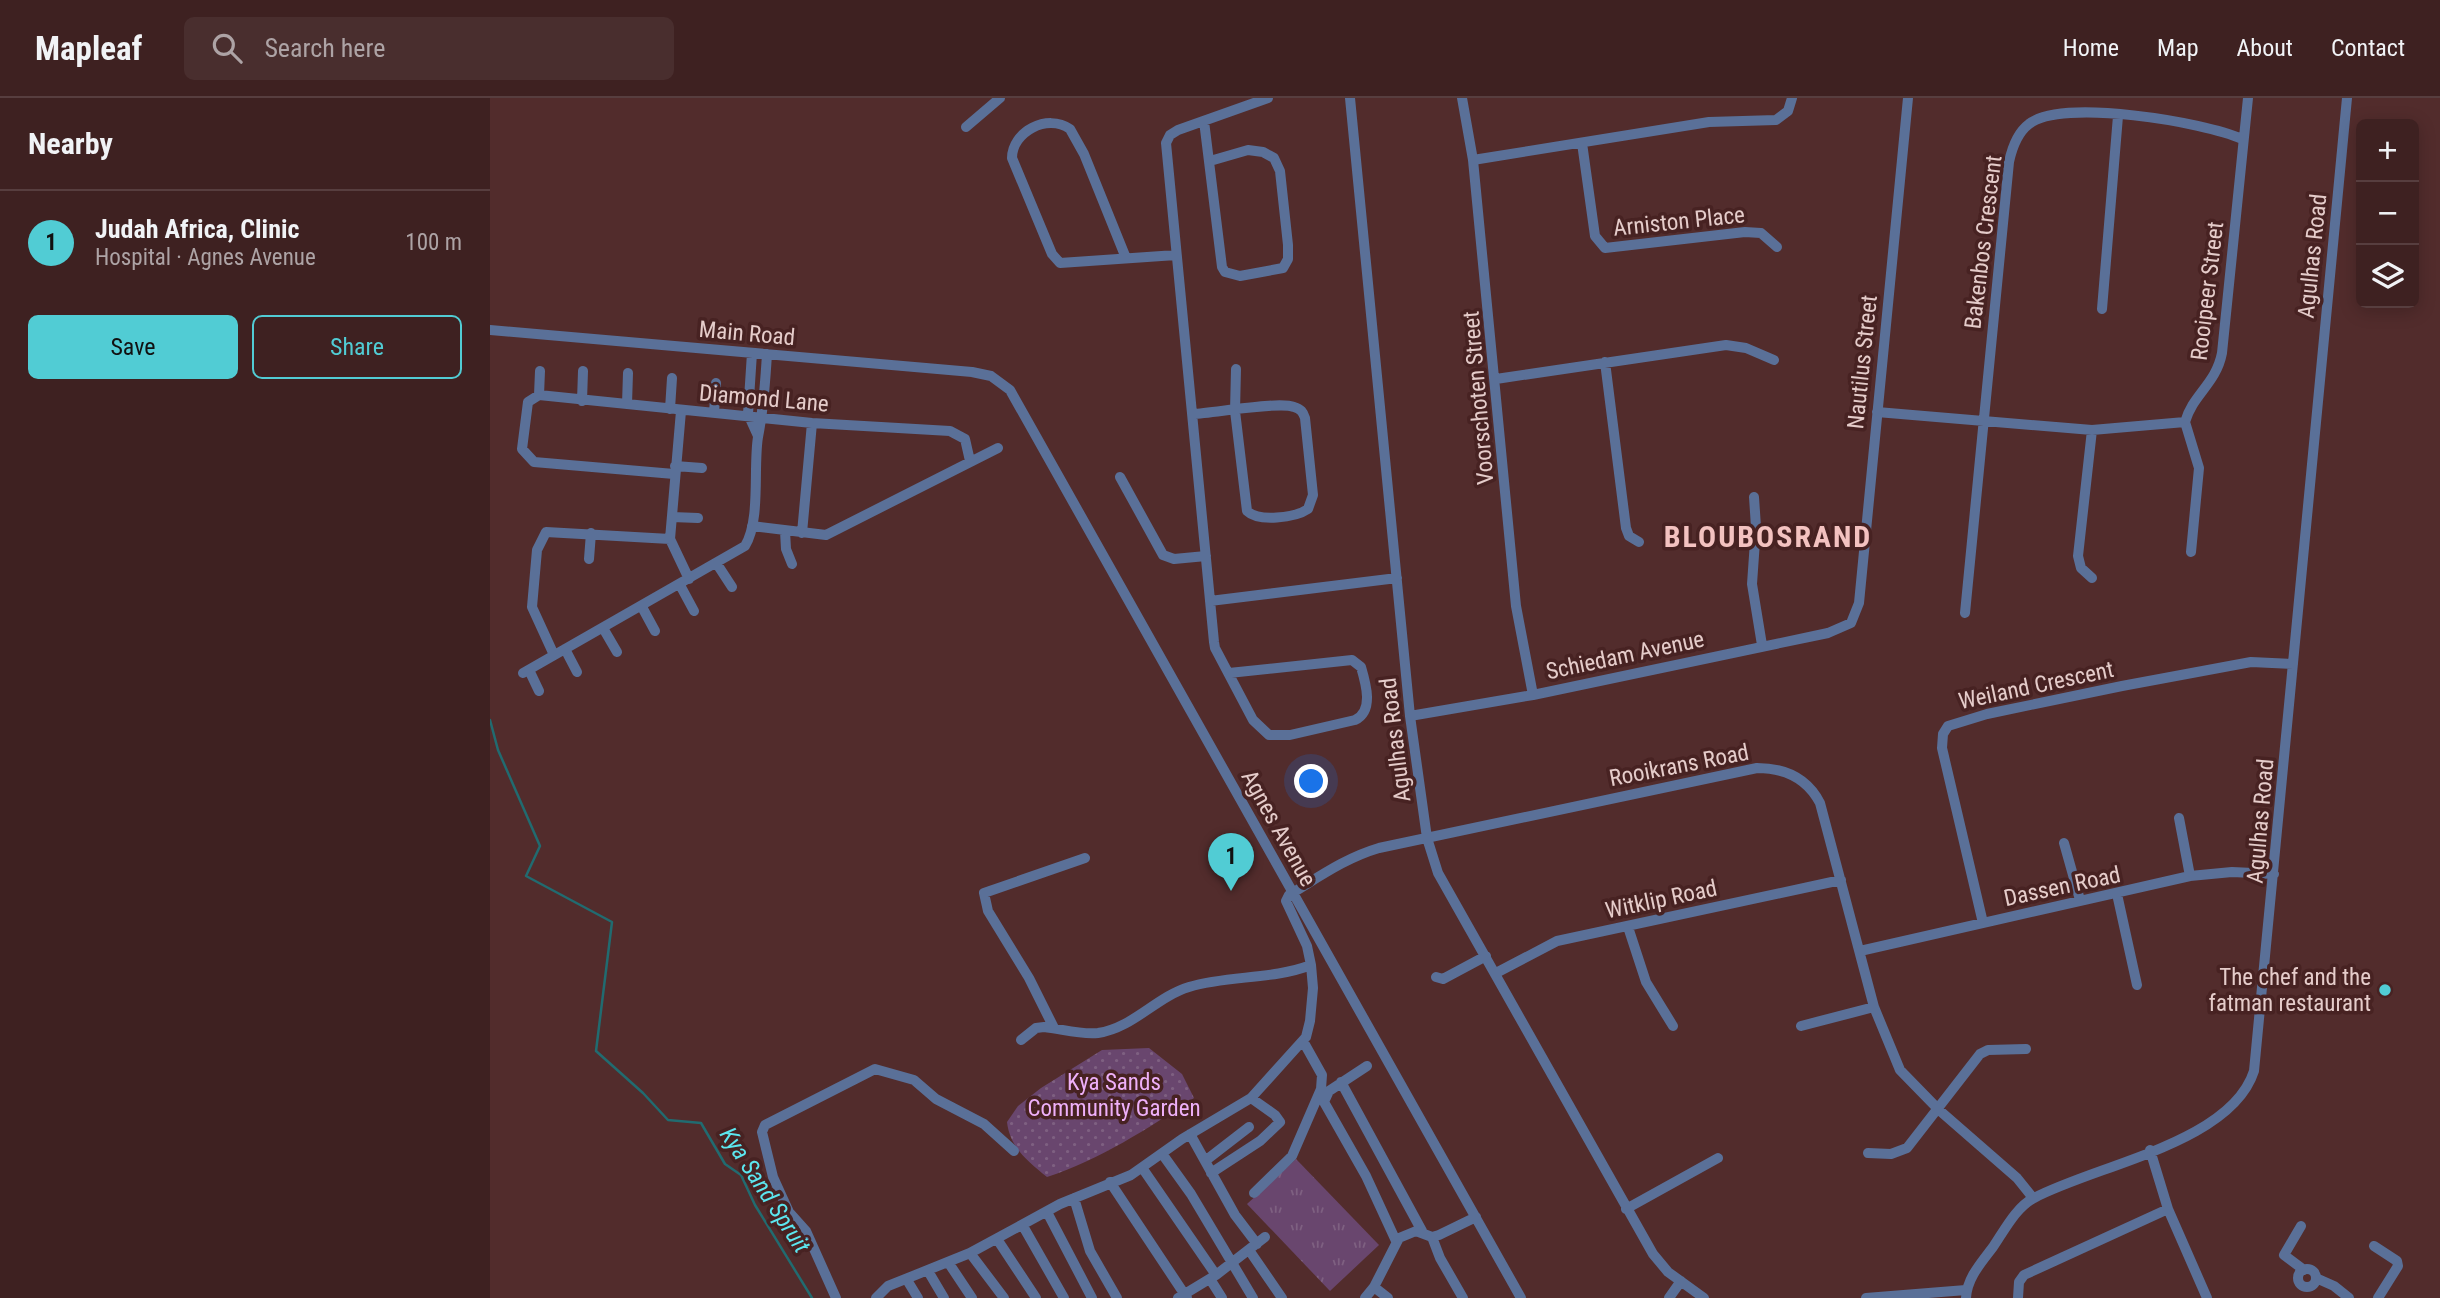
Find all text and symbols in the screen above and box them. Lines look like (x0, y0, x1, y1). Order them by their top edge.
search box (184, 17, 674, 80)
text: Mapleaf (35, 29, 142, 68)
icon: search (208, 29, 246, 67)
text: Search here (264, 33, 385, 63)
text: Home (2063, 34, 2119, 62)
text: Map (2157, 34, 2199, 62)
text: About (2237, 34, 2293, 62)
text: Contact (2331, 34, 2405, 62)
map controls (2356, 119, 2419, 308)
button: + (2356, 119, 2419, 182)
text: Nearby (28, 126, 113, 161)
street label: Bakenbos Crescent (1959, 154, 2008, 330)
button: − (2356, 182, 2419, 245)
street label: Agulhas Road (2293, 192, 2332, 320)
street label: Arniston Place (1612, 201, 1746, 242)
text: Judah Africa, Clinic (95, 214, 299, 244)
street label: Rooipeer Street (2186, 220, 2229, 362)
text: 1 (45, 229, 57, 256)
text: 100 m (405, 229, 462, 256)
text: Hospital · Agnes Avenue (95, 244, 316, 271)
button: layers (2356, 245, 2419, 308)
street label: Nautilus Street (1842, 294, 1883, 430)
street label: Voorschoten Street (1457, 310, 1500, 486)
button: Save (28, 315, 238, 379)
button: Share (252, 315, 462, 379)
street label: Main Road (698, 316, 796, 351)
street label: Diamond Lane (698, 379, 830, 418)
district label: BLOUBOSRAND (1664, 519, 1872, 554)
street label: Schiedam Avenue (1544, 626, 1707, 685)
street label: Weiland Crescent (1956, 656, 2116, 715)
street label: Agulhas Road (1374, 676, 1417, 804)
street label: Rooikrans Road (1607, 739, 1751, 792)
street label: Agulhas Road (2242, 758, 2279, 885)
your location (1294, 764, 1328, 798)
street label: Agnes Avenue (1236, 765, 1322, 891)
pin: 1 (1208, 833, 1254, 891)
street label: Dassen Road (2001, 861, 2123, 912)
street label: Witklip Road (1603, 875, 1719, 924)
place label: The chef and the fatman restaurant (2209, 964, 2371, 1017)
marker: The chef and the fatman restaurant (2377, 982, 2393, 998)
park label: Kya Sands Community Garden (1027, 1069, 1201, 1122)
water label: Kya Sand Spruit (714, 1122, 816, 1258)

